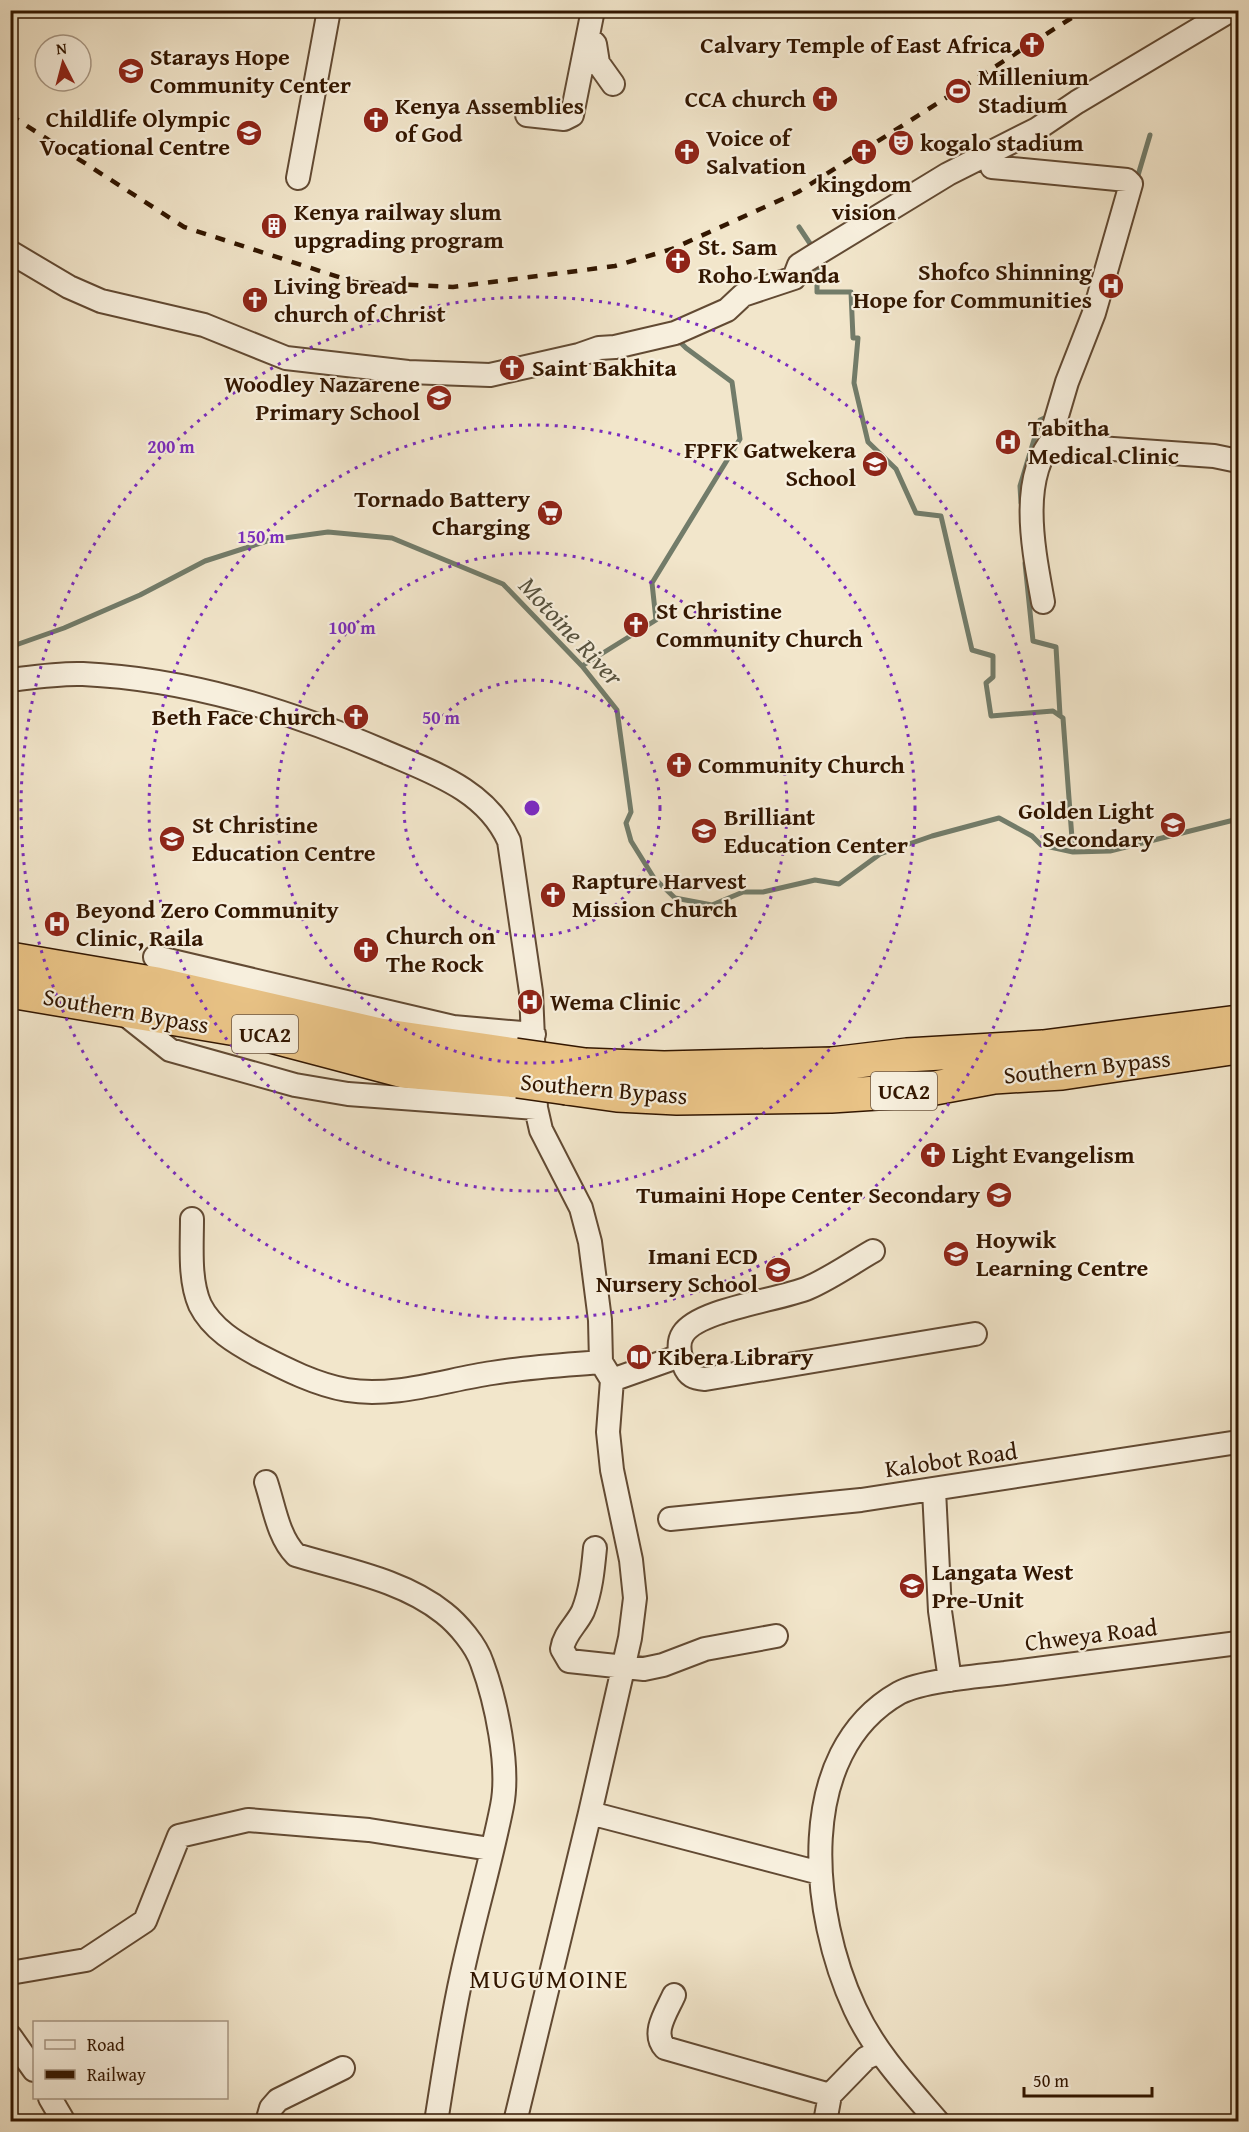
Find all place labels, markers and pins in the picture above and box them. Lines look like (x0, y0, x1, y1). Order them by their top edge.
place label: Calvary Temple of East Africa (700, 27, 1013, 62)
church icon: Calvary Temple of East Africa (1017, 30, 1047, 60)
place label: Starays Hope Community Center (150, 39, 351, 102)
school or university icon: Starays Hope Community Center (116, 56, 146, 86)
place label: Millenium Stadium (978, 59, 1089, 122)
sports icon: Millenium Stadium (943, 76, 973, 106)
place label: CCA church (685, 81, 806, 116)
church icon: CCA church (810, 84, 840, 114)
place label: Kenya Assemblies of God (395, 88, 584, 151)
place label: Childlife Olympic Vocational Centre (40, 101, 230, 164)
church icon: Kenya Assemblies of God (361, 105, 391, 135)
school or university icon: Childlife Olympic Vocational Centre (234, 118, 264, 148)
place label: Voice of Salvation (706, 120, 806, 183)
place label: kogalo stadium (920, 125, 1084, 160)
theatre icon: kogalo stadium (886, 128, 916, 158)
church icon: Voice of Salvation (672, 137, 702, 167)
church icon: kingdom vision (849, 137, 879, 167)
place label: kingdom vision (816, 166, 912, 229)
place label: Kenya railway slum upgrading program (294, 194, 504, 257)
building icon: Kenya railway slum upgrading program (259, 211, 289, 241)
place label: St. Sam Roho Lwanda (698, 229, 841, 292)
church icon: St. Sam Roho Lwanda (663, 246, 693, 276)
place label: Shofco Shinning Hope for Communities (853, 254, 1092, 317)
place label: Living bread church of Christ (274, 268, 446, 331)
hospital icon: Shofco Shinning Hope for Communities (1096, 271, 1126, 301)
church icon: Living bread church of Christ (240, 285, 270, 315)
place label: Saint Bakhita (532, 350, 677, 385)
church icon: Saint Bakhita (497, 353, 527, 383)
place label: Woodley Nazarene Primary School (224, 366, 421, 429)
school or university icon: Woodley Nazarene Primary School (424, 383, 454, 413)
place label: Tabitha Medical Clinic (1028, 410, 1179, 473)
hospital icon: Tabitha Medical Clinic (993, 427, 1023, 457)
place label: FPFK Gatwekera School (684, 432, 857, 495)
school or university icon: FPFK Gatwekera School (860, 449, 890, 479)
place label: Tornado Battery Charging (354, 481, 531, 544)
supermarket icon: Tornado Battery Charging (535, 498, 565, 528)
place label: St Christine Community Church (656, 593, 863, 656)
church icon: St Christine Community Church (621, 610, 651, 640)
place label: Beth Face Church (152, 699, 336, 734)
church icon: Beth Face Church (341, 702, 371, 732)
place label: Community Church (698, 747, 905, 782)
church icon: Community Church (664, 750, 694, 780)
place label: Golden Light Secondary (1018, 793, 1155, 856)
centre of rings (522, 798, 542, 818)
place label: Brilliant Education Center (724, 799, 908, 862)
place label: St Christine Education Centre (192, 807, 376, 870)
school or university icon: Golden Light Secondary (1158, 810, 1188, 840)
school or university icon: Brilliant Education Center (689, 816, 719, 846)
school or university icon: St Christine Education Centre (157, 824, 187, 854)
place label: Rapture Harvest Mission Church (572, 863, 746, 926)
church icon: Rapture Harvest Mission Church (538, 880, 568, 910)
place label: Beyond Zero Community Clinic, Raila (76, 892, 339, 955)
hospital icon: Beyond Zero Community Clinic, Raila (42, 909, 72, 939)
place label: Church on The Rock (386, 918, 495, 981)
church icon: Church on The Rock (351, 935, 381, 965)
place label: Wema Clinic (550, 984, 681, 1019)
hospital icon: Wema Clinic (515, 987, 545, 1017)
place label: Light Evangelism (952, 1137, 1135, 1172)
church icon: Light Evangelism (918, 1140, 948, 1170)
place label: Tumaini Hope Center Secondary (636, 1177, 981, 1212)
school or university icon: Tumaini Hope Center Secondary (984, 1180, 1014, 1210)
place label: Hoywik Learning Centre (976, 1222, 1149, 1285)
place label: Imani ECD Nursery School (596, 1238, 759, 1301)
school or university icon: Hoywik Learning Centre (941, 1239, 971, 1269)
school or university icon: Imani ECD Nursery School (763, 1255, 793, 1285)
place label: Kibera Library (658, 1339, 814, 1374)
library icon: Kibera Library (624, 1342, 654, 1372)
place label: Langata West Pre-Unit (932, 1554, 1073, 1617)
school or university icon: Langata West Pre-Unit (897, 1571, 927, 1601)

